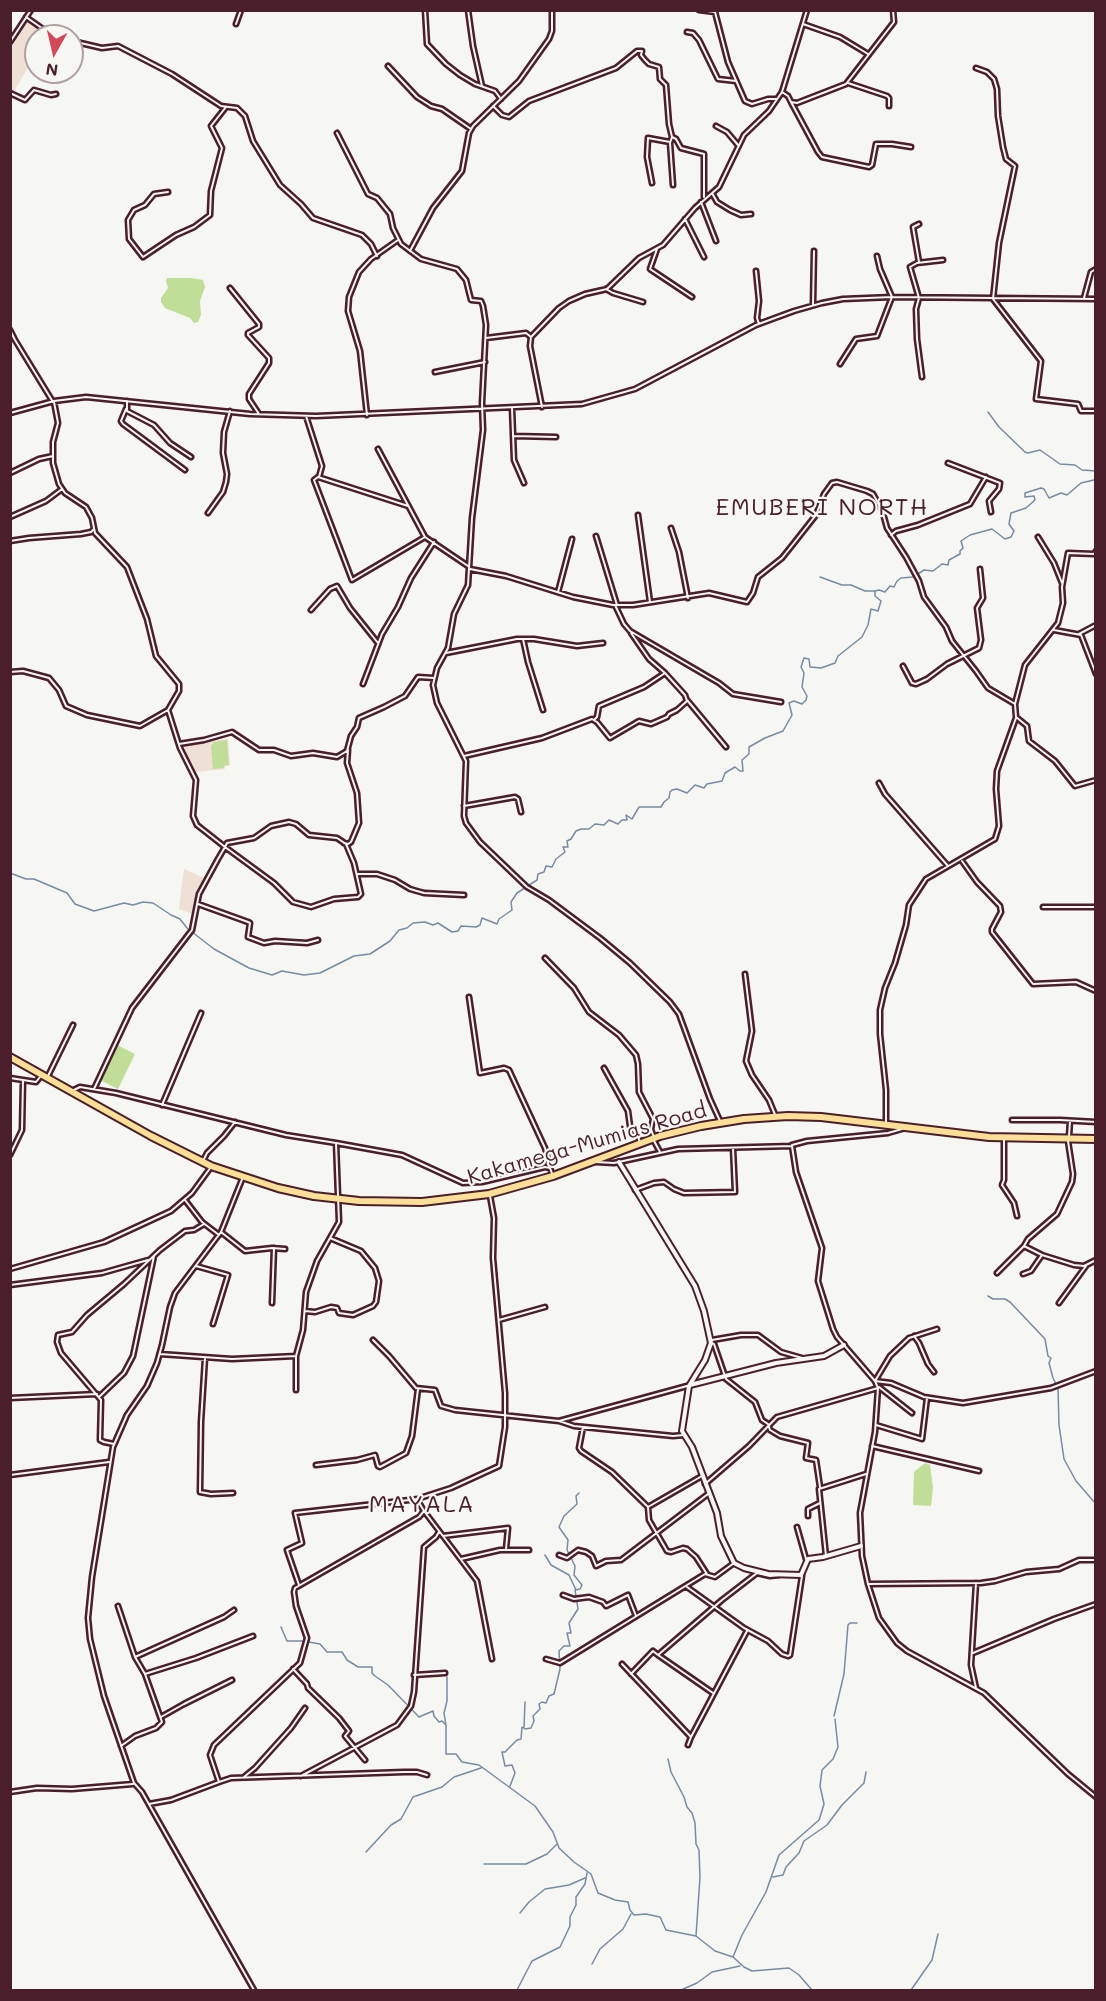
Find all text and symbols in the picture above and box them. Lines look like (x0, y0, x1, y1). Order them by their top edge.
north arrow (24, 24, 84, 84)
text: N (44, 59, 59, 82)
district label: EMUBERI NORTH (715, 494, 929, 522)
street label: Kakamega-Mumias Road (465, 1098, 709, 1190)
district label: MAYALA (369, 1491, 475, 1519)

